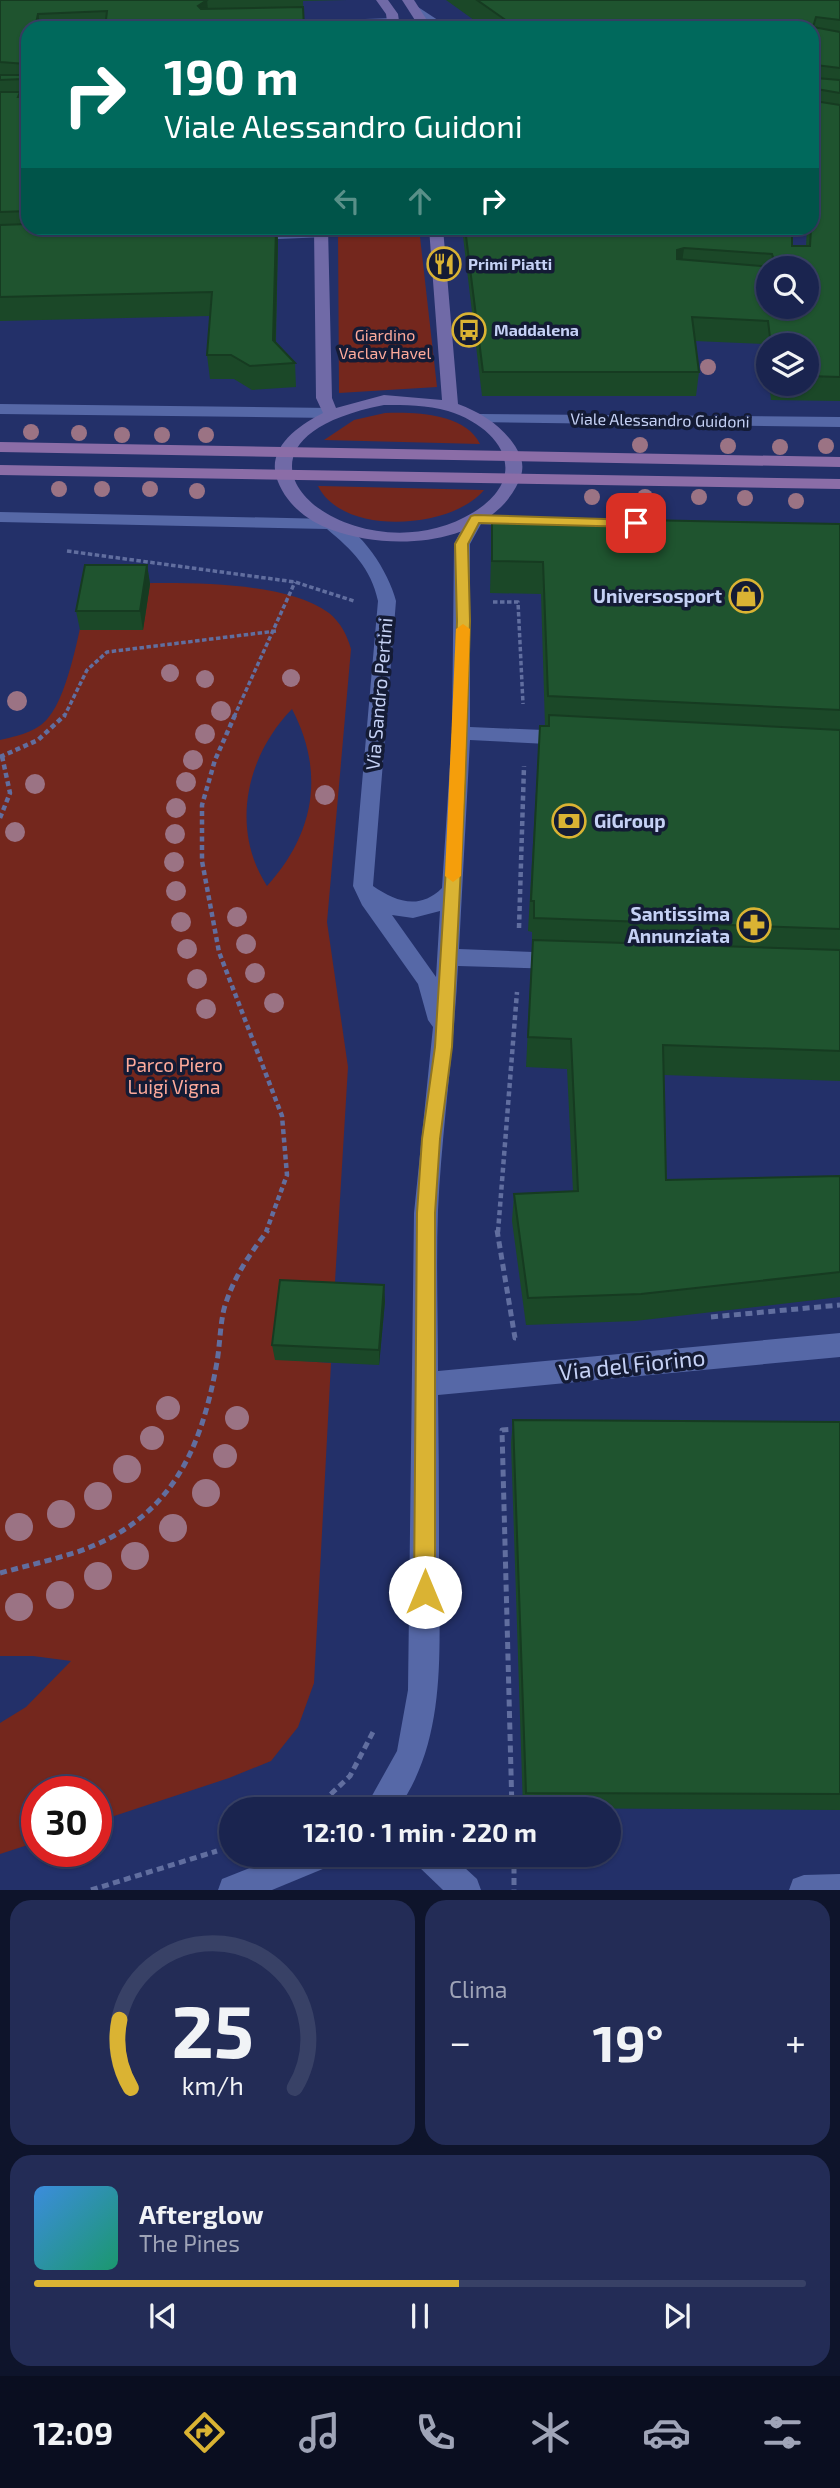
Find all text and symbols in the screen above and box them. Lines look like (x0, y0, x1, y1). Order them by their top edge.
text: 190 m (164, 46, 299, 105)
icon: right (49, 49, 140, 140)
text: Viale Alessandro Guidoni (164, 106, 523, 144)
icon: left (328, 182, 366, 220)
icon: ahead (401, 182, 439, 220)
icon: right (474, 182, 512, 220)
restaurant icon: Primi Piatti (425, 245, 463, 283)
place label: Primi Piatti (468, 254, 552, 273)
map controls (756, 256, 819, 396)
button: search (756, 256, 819, 319)
bus stop icon: Maddalena (450, 311, 488, 349)
place label: Maddalena (494, 320, 579, 339)
park label: Giardino Vaclav Havel (339, 325, 431, 362)
button: layers (756, 333, 819, 396)
street label: Viale Alessandro Guidoni (570, 408, 750, 431)
pin (606, 493, 666, 553)
icon: arrive (617, 504, 655, 542)
shop icon: Universosport (727, 577, 765, 615)
place label: Universosport (593, 584, 722, 607)
street label: Via Sandro Pertini (360, 617, 397, 771)
bank icon: GiGroup (550, 802, 588, 840)
place label: GiGroup (594, 809, 666, 832)
place label: Santissima Annunziata (627, 902, 730, 947)
pharmacy icon: Santissima Annunziata (735, 906, 773, 944)
park label: Parco Piero Luigi Vigna (125, 1053, 223, 1098)
street label: Via del Fiorino (557, 1342, 706, 1386)
position arrow (388, 1555, 462, 1629)
speed limit sign: 30 (21, 1776, 112, 1867)
text: 12:10 · 1 min · 220 m (303, 1816, 537, 1847)
text: Clima (449, 1975, 507, 2003)
text: 25 (171, 1986, 254, 2074)
text: 19° (593, 2010, 664, 2072)
text: − (449, 2018, 471, 2064)
text: + (785, 2018, 806, 2064)
text: km/h (181, 2070, 244, 2100)
text: Afterglow (139, 2198, 264, 2229)
text: The Pines (139, 2229, 240, 2257)
icon: previous (144, 2297, 182, 2335)
icon: pause (401, 2297, 439, 2335)
icon: next (658, 2297, 696, 2335)
icon: directions (180, 2408, 229, 2457)
icon: music (295, 2408, 344, 2457)
icon: phone (411, 2408, 460, 2457)
icon: climate (526, 2408, 575, 2457)
icon: car (642, 2408, 691, 2457)
icon: filters (758, 2408, 807, 2457)
text: 12:09 (33, 2413, 113, 2451)

